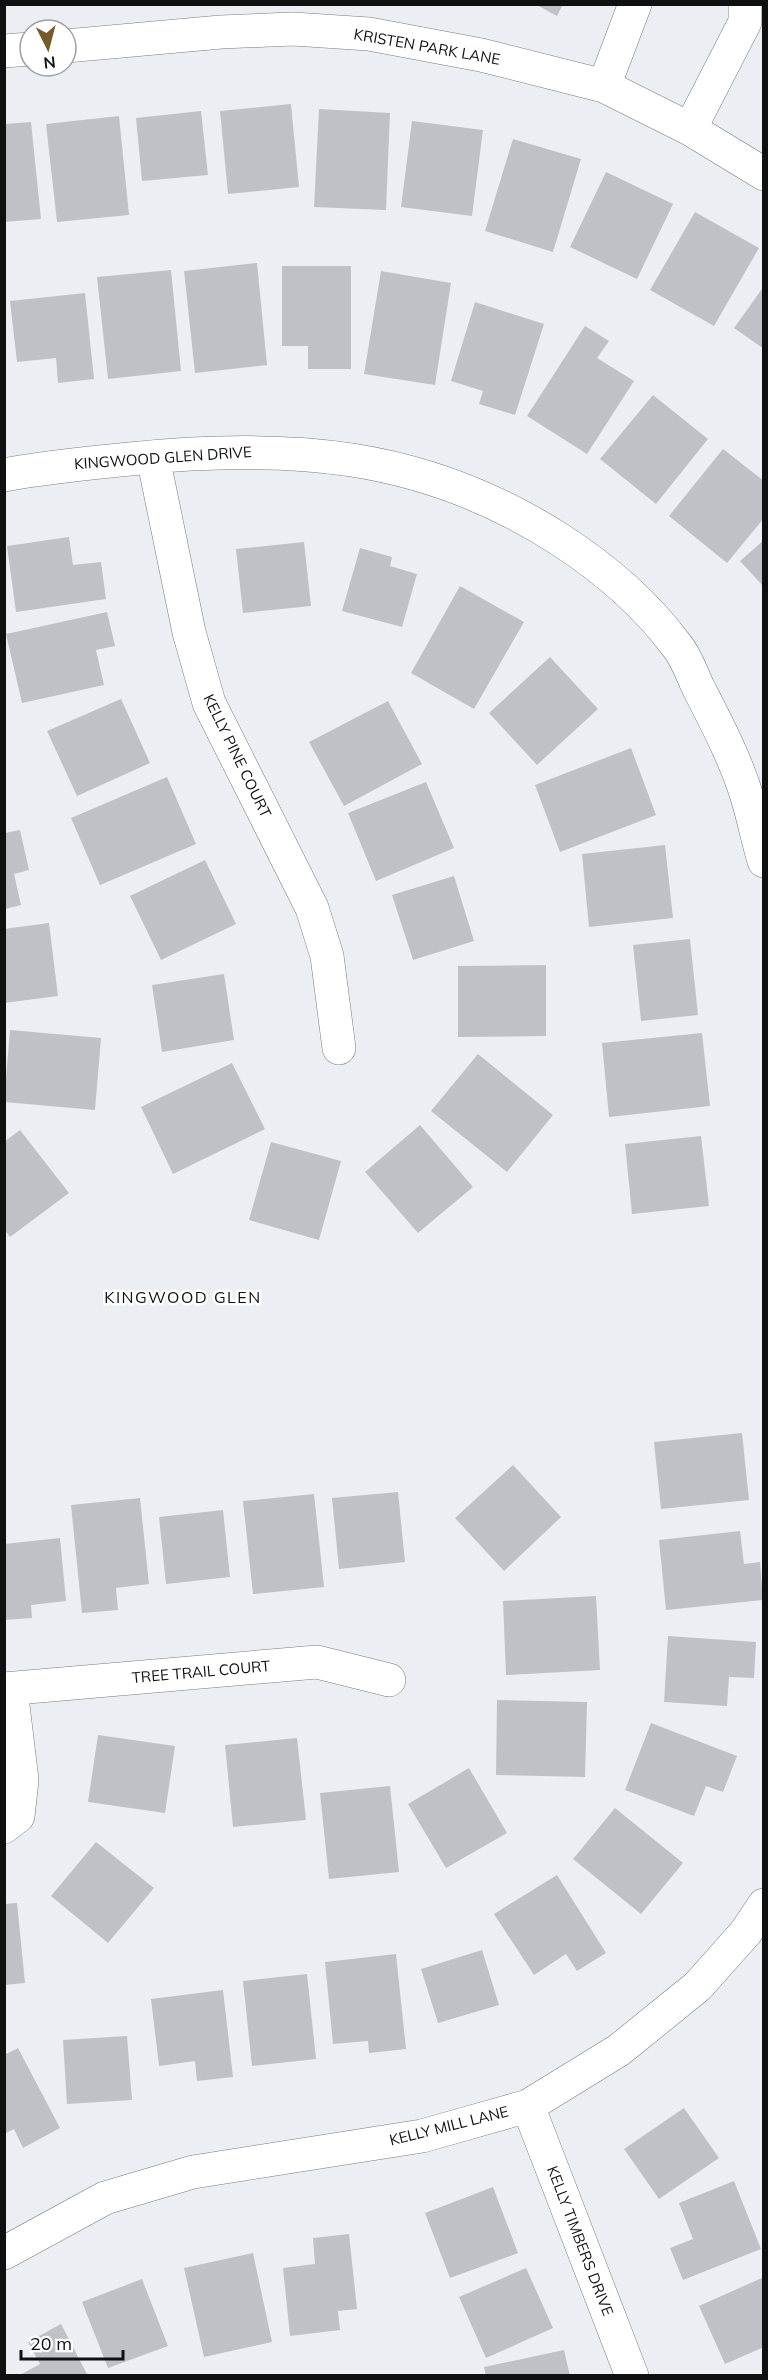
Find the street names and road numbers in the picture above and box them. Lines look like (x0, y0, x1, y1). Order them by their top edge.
street label: KRISTEN PARK LANE (352, 24, 502, 69)
street label: KINGWOOD GLEN DRIVE (74, 442, 253, 473)
street label: KELLY PINE COURT (199, 691, 276, 821)
street label: TREE TRAIL COURT (131, 1656, 271, 1687)
street label: KELLY MILL LANE (387, 2102, 510, 2149)
street label: KELLY TIMBERS DRIVE (543, 2163, 618, 2319)

